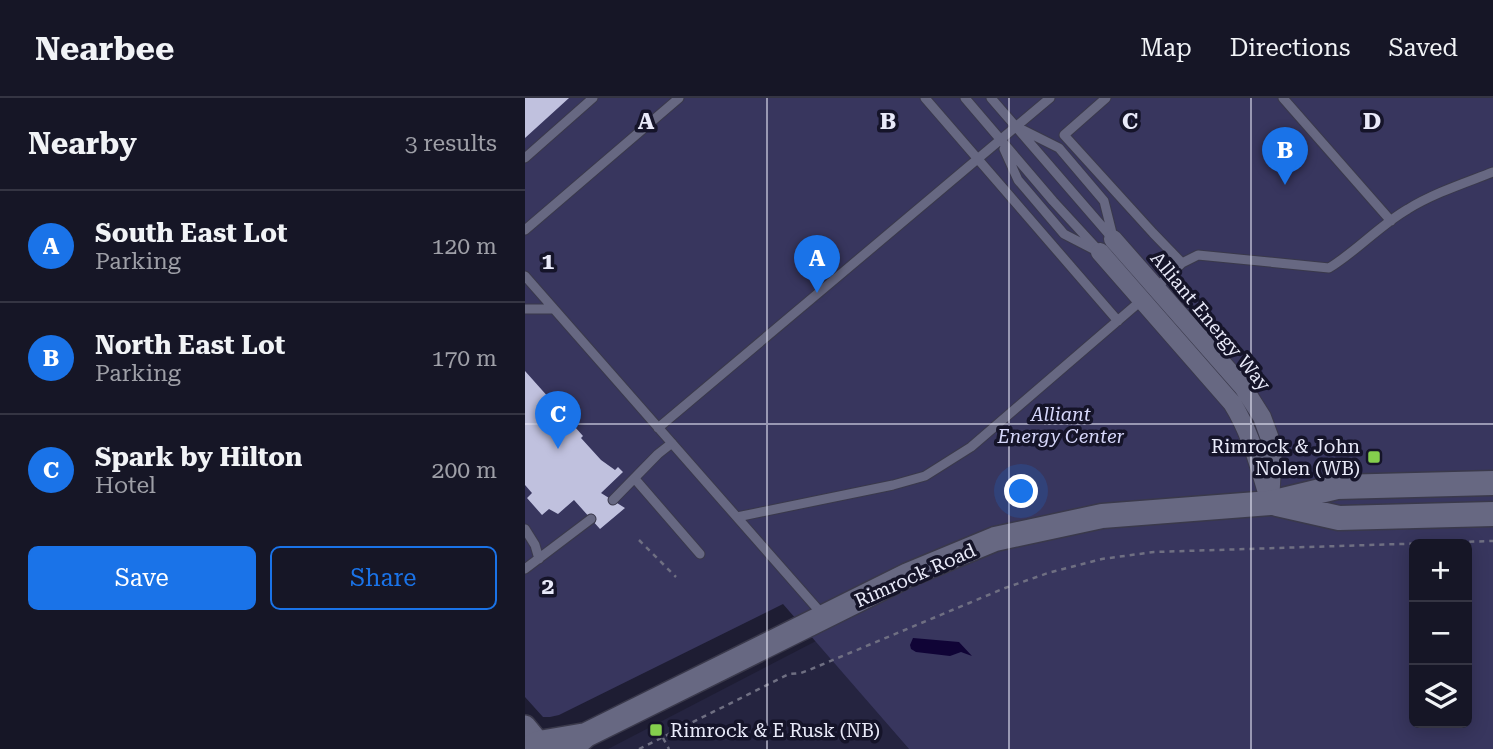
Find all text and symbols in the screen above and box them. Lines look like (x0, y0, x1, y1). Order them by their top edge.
text: Nearbee (35, 29, 174, 68)
text: Map (1140, 34, 1192, 62)
text: Directions (1230, 34, 1350, 62)
text: Saved (1388, 34, 1458, 62)
text: A (638, 108, 655, 135)
text: B (880, 108, 896, 135)
text: C (1122, 108, 1138, 135)
text: D (1363, 108, 1381, 135)
text: Nearby (28, 126, 137, 161)
pin: B (1262, 127, 1308, 185)
text: 3 results (405, 130, 497, 157)
text: South East Lot (95, 218, 288, 248)
text: A (43, 233, 59, 260)
text: 120 m (432, 233, 497, 260)
pin: A (794, 235, 840, 293)
street label: Alliant Energy Way (1146, 247, 1276, 396)
text: Parking (95, 248, 181, 275)
text: 1 (542, 248, 555, 275)
text: North East Lot (95, 330, 285, 360)
text: B (43, 345, 59, 372)
text: 170 m (432, 345, 497, 372)
text: Parking (95, 360, 181, 387)
pin: C (535, 391, 581, 449)
park label: Alliant Energy Center (997, 403, 1125, 448)
place label: Rimrock & John Nolen (WB) (1211, 435, 1360, 480)
text: Spark by Hilton (95, 442, 303, 472)
marker: Rimrock & John Nolen (WB) (1366, 449, 1382, 465)
text: C (43, 457, 59, 484)
text: 200 m (432, 457, 497, 484)
text: Hotel (95, 472, 156, 499)
your location (1004, 474, 1038, 508)
street label: Rimrock Road (851, 539, 979, 612)
map controls (1409, 539, 1472, 728)
button: + (1409, 539, 1472, 602)
button: Save (28, 546, 256, 610)
button: Share (270, 546, 497, 610)
text: 2 (542, 573, 554, 600)
button: − (1409, 602, 1472, 665)
button: layers (1409, 665, 1472, 728)
place label: Rimrock & E Rusk (NB) (670, 719, 880, 742)
marker: Rimrock & E Rusk (NB) (648, 722, 664, 738)

